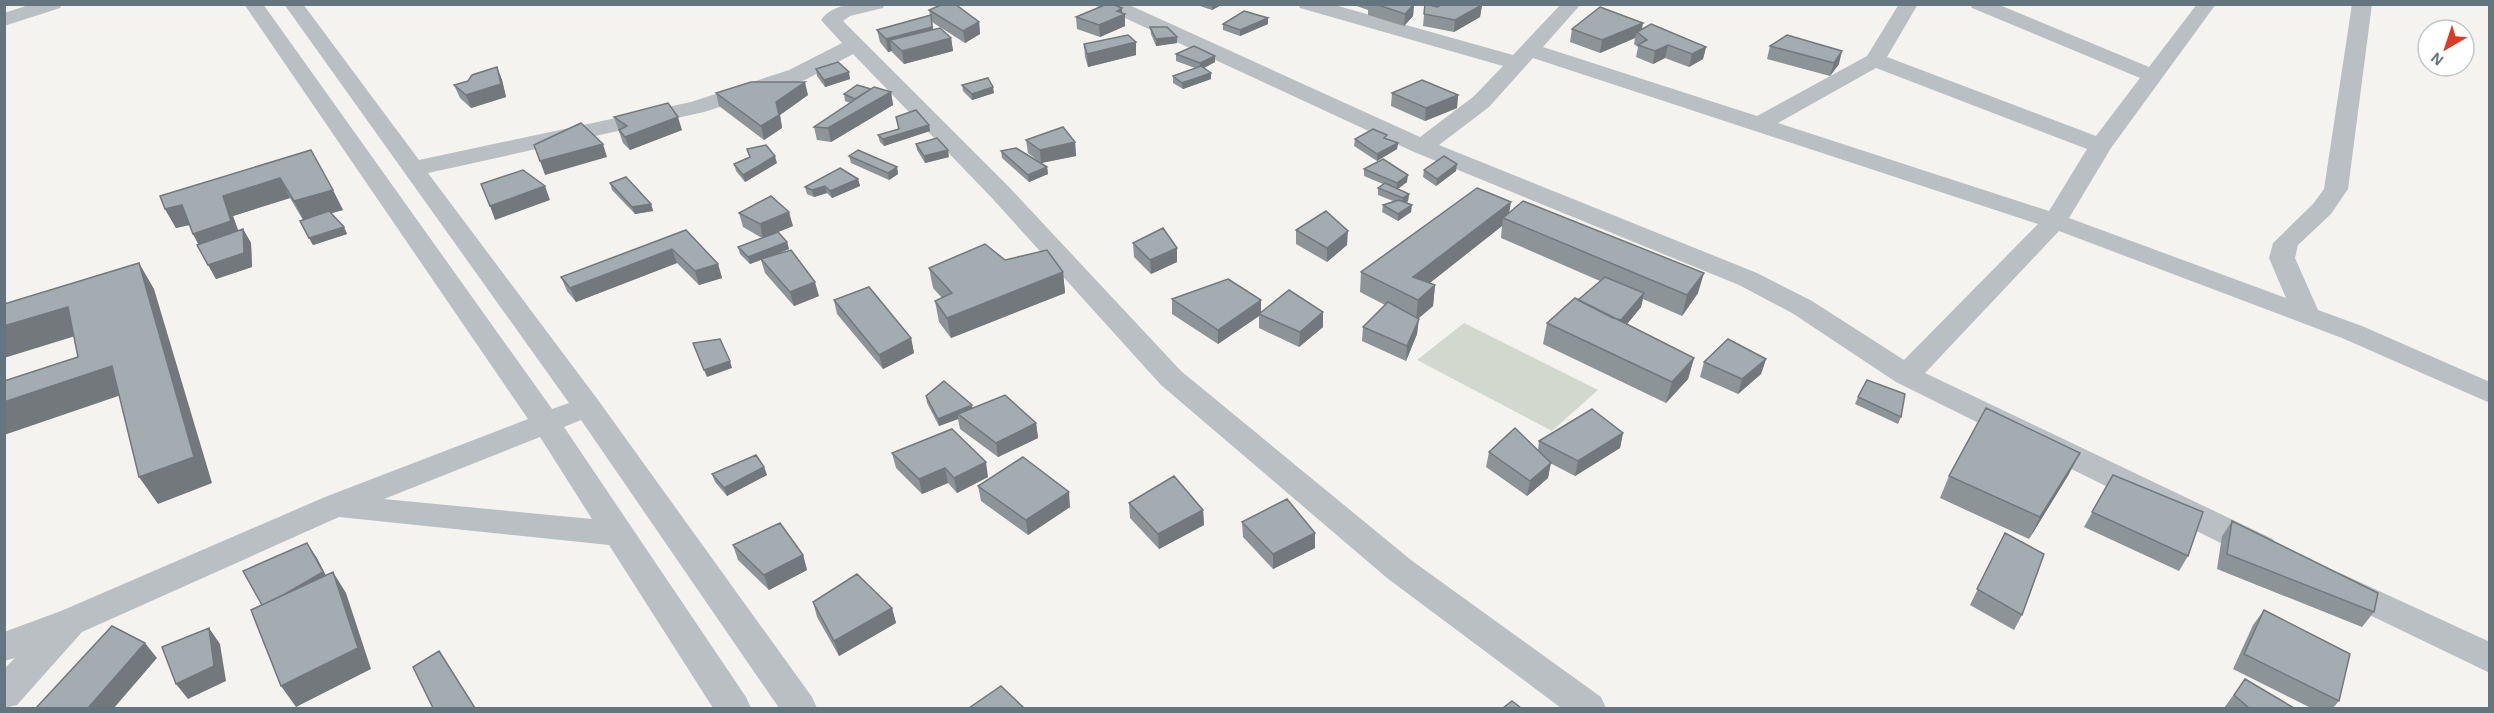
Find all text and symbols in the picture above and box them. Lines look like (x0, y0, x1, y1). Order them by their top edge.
north arrow (2416, 18, 2476, 78)
text: N (2428, 49, 2447, 69)

